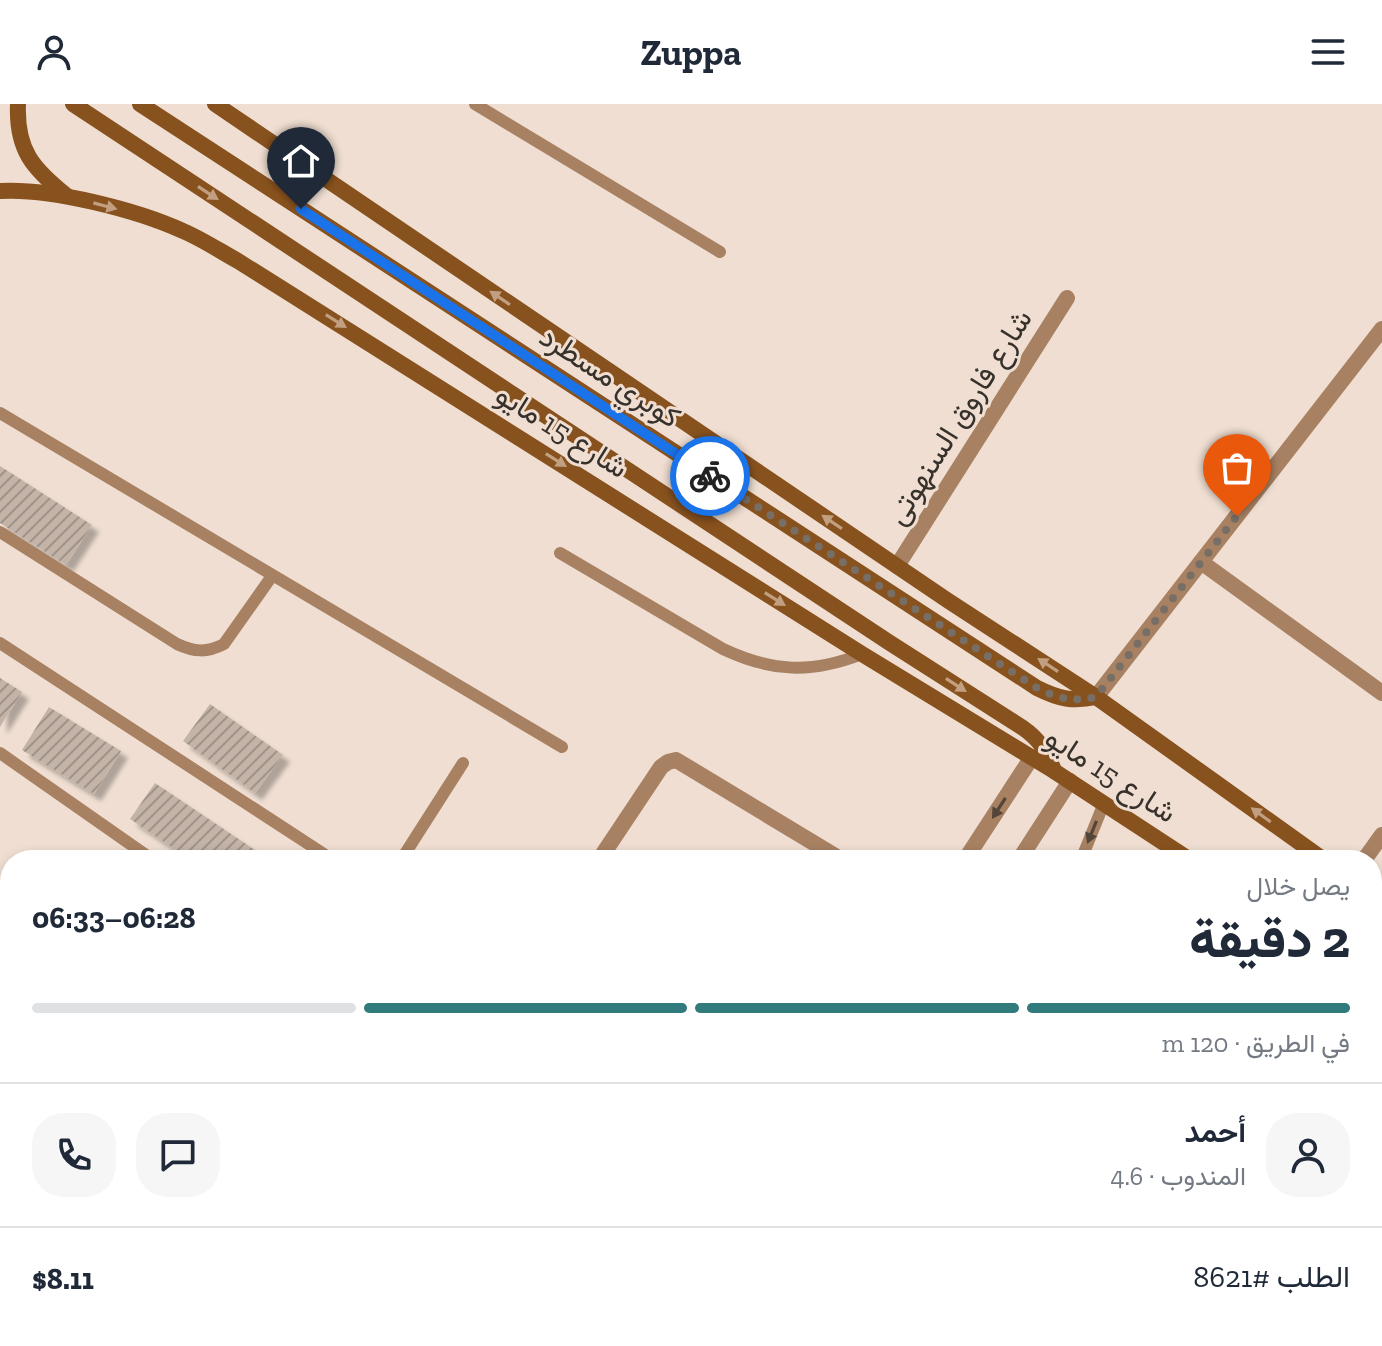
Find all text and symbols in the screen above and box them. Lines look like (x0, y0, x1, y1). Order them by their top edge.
icon: person (32, 30, 76, 74)
icon: menu (1306, 30, 1350, 74)
text: Zuppa (640, 31, 742, 74)
pin (267, 127, 335, 209)
icon: home (279, 139, 323, 183)
one-way arrow (198, 185, 219, 200)
one-way arrow (92, 200, 117, 212)
one-way arrow (489, 291, 511, 306)
street label: شارع فاروق السنهوتى (878, 303, 1042, 533)
one-way arrow (325, 314, 347, 328)
street label: كوبري مسطرد (530, 318, 687, 441)
street label: شارع 15 مايو (488, 376, 635, 487)
pin (1203, 434, 1271, 516)
courier (670, 436, 750, 516)
icon: bag (1215, 446, 1259, 490)
one-way arrow (545, 452, 567, 466)
icon: bike (688, 454, 732, 498)
one-way arrow (821, 515, 842, 530)
one-way arrow (764, 591, 786, 605)
one-way arrow (1037, 659, 1059, 673)
one-way arrow (945, 677, 967, 691)
street label: شارع 15 مايو (1038, 719, 1183, 832)
one-way arrow (991, 798, 1006, 819)
one-way arrow (1251, 807, 1271, 823)
one-way arrow (1085, 820, 1098, 844)
text: يصل خلال (1247, 870, 1350, 902)
text: 06:28–06:33 (32, 900, 196, 936)
text: 2 دقيقة (1189, 908, 1350, 970)
text: في الطريق · 120 m (1162, 1027, 1350, 1059)
button: phone (32, 1113, 116, 1197)
button: chat (136, 1113, 220, 1197)
button: person (1266, 1113, 1350, 1197)
text: أحمد (1184, 1114, 1246, 1150)
text: المندوب · 4.6 (1110, 1160, 1246, 1192)
text: الطلب #8621 (1193, 1259, 1350, 1295)
text: $8.11 (32, 1261, 94, 1297)

